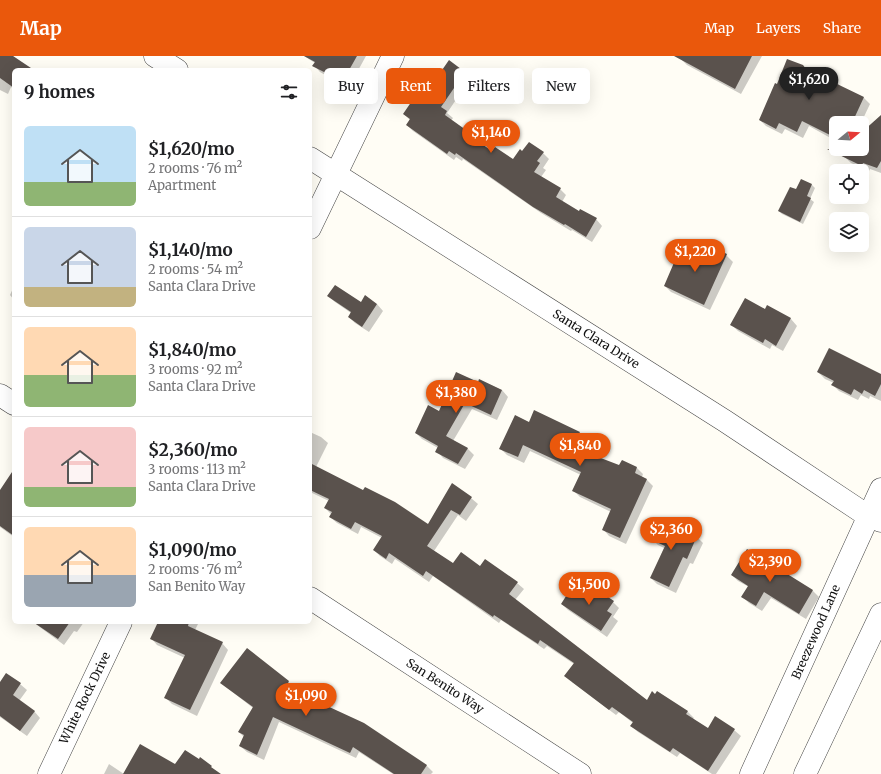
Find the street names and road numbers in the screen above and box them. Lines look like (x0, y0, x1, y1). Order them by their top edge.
street label: Santa Clara Drive (550, 306, 642, 371)
street label: Breezewood Lane (788, 582, 843, 681)
street label: White Rock Drive (55, 649, 113, 747)
street label: San Benito Way (404, 655, 487, 716)

